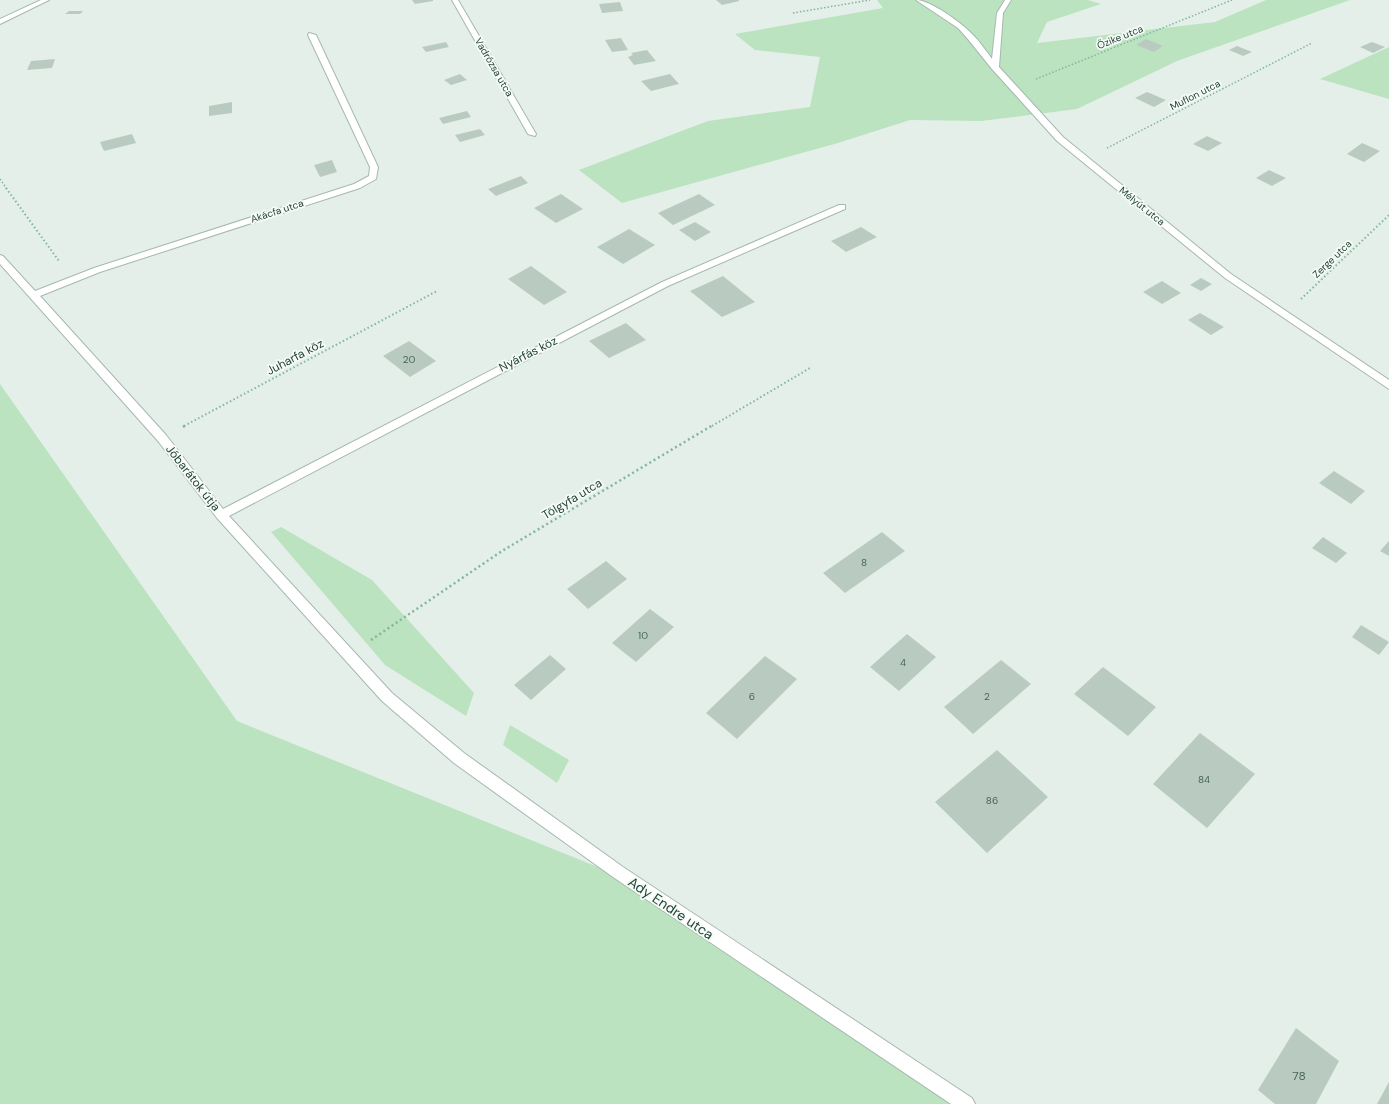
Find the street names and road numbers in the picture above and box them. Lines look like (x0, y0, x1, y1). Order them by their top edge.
street label: Őzike utca (1095, 22, 1145, 52)
street label: Vadrózsa utca (472, 35, 516, 99)
street label: Muflon utca (1168, 77, 1222, 113)
street label: Mélyút utca (1117, 184, 1167, 228)
street label: Akácfa utca (249, 196, 305, 226)
street label: Zerge utca (1310, 237, 1354, 281)
street label: Nyárfás köz (496, 332, 560, 376)
street label: Juharfa köz (264, 335, 326, 379)
street label: Jóbarátok útja (162, 442, 224, 514)
street label: Tölgyfa utca (539, 475, 605, 523)
street label: Ady Endre utca (625, 873, 717, 943)

